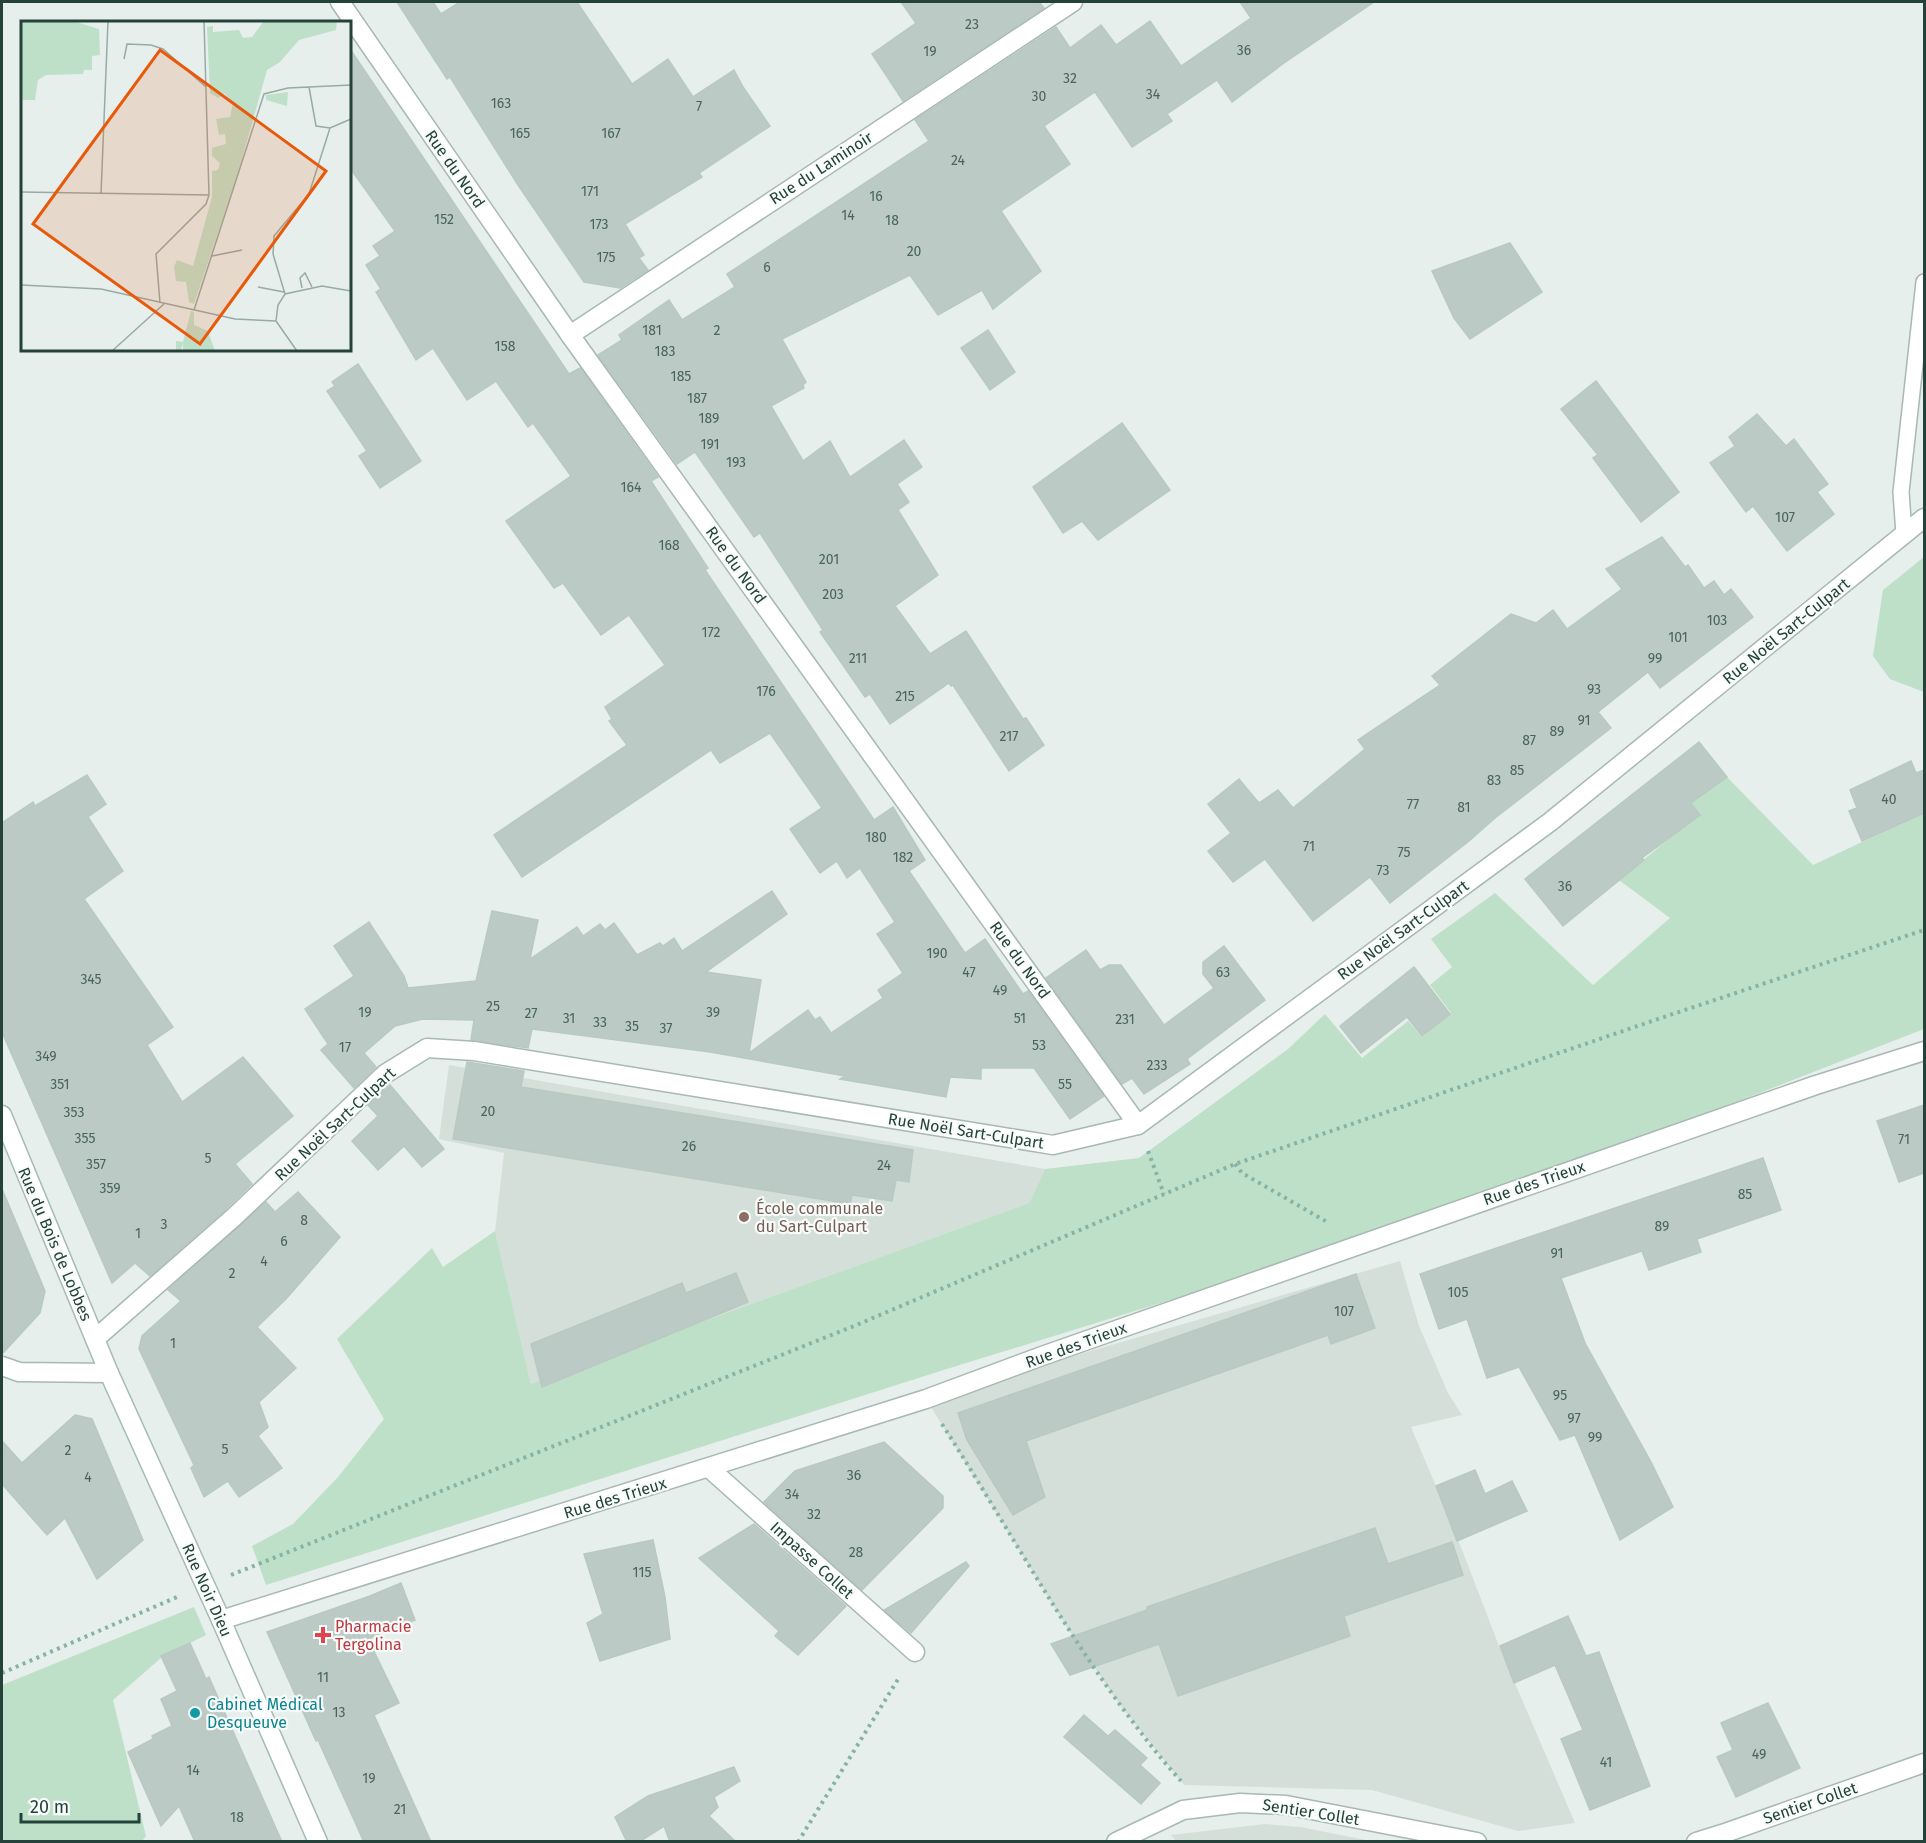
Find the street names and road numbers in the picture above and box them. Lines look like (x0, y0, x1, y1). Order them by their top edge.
street label: Rue du Nord (421, 126, 489, 212)
street label: Rue du Laminoir (766, 127, 877, 208)
street label: Rue du Nord (702, 523, 770, 607)
street label: Rue Noël Sart-Culpart (1719, 574, 1853, 688)
street label: Rue Noël Sart-Culpart (1334, 876, 1473, 984)
street label: Rue du Nord (986, 918, 1054, 1002)
street label: Rue Noël Sart-Culpart (271, 1063, 399, 1185)
street label: Rue Noël Sart-Culpart (887, 1109, 1046, 1153)
street label: Rue des Trieux (1481, 1157, 1588, 1209)
street label: Rue du Bois de Lobbes (14, 1164, 96, 1324)
street label: Rue des Trieux (1023, 1318, 1129, 1372)
street label: Rue des Trieux (561, 1473, 669, 1523)
street label: Impasse Collet (766, 1518, 858, 1603)
street label: Rue Noir Dieu (178, 1540, 236, 1640)
street label: Sentier Collet (1761, 1778, 1860, 1828)
street label: Sentier Collet (1261, 1795, 1361, 1829)

